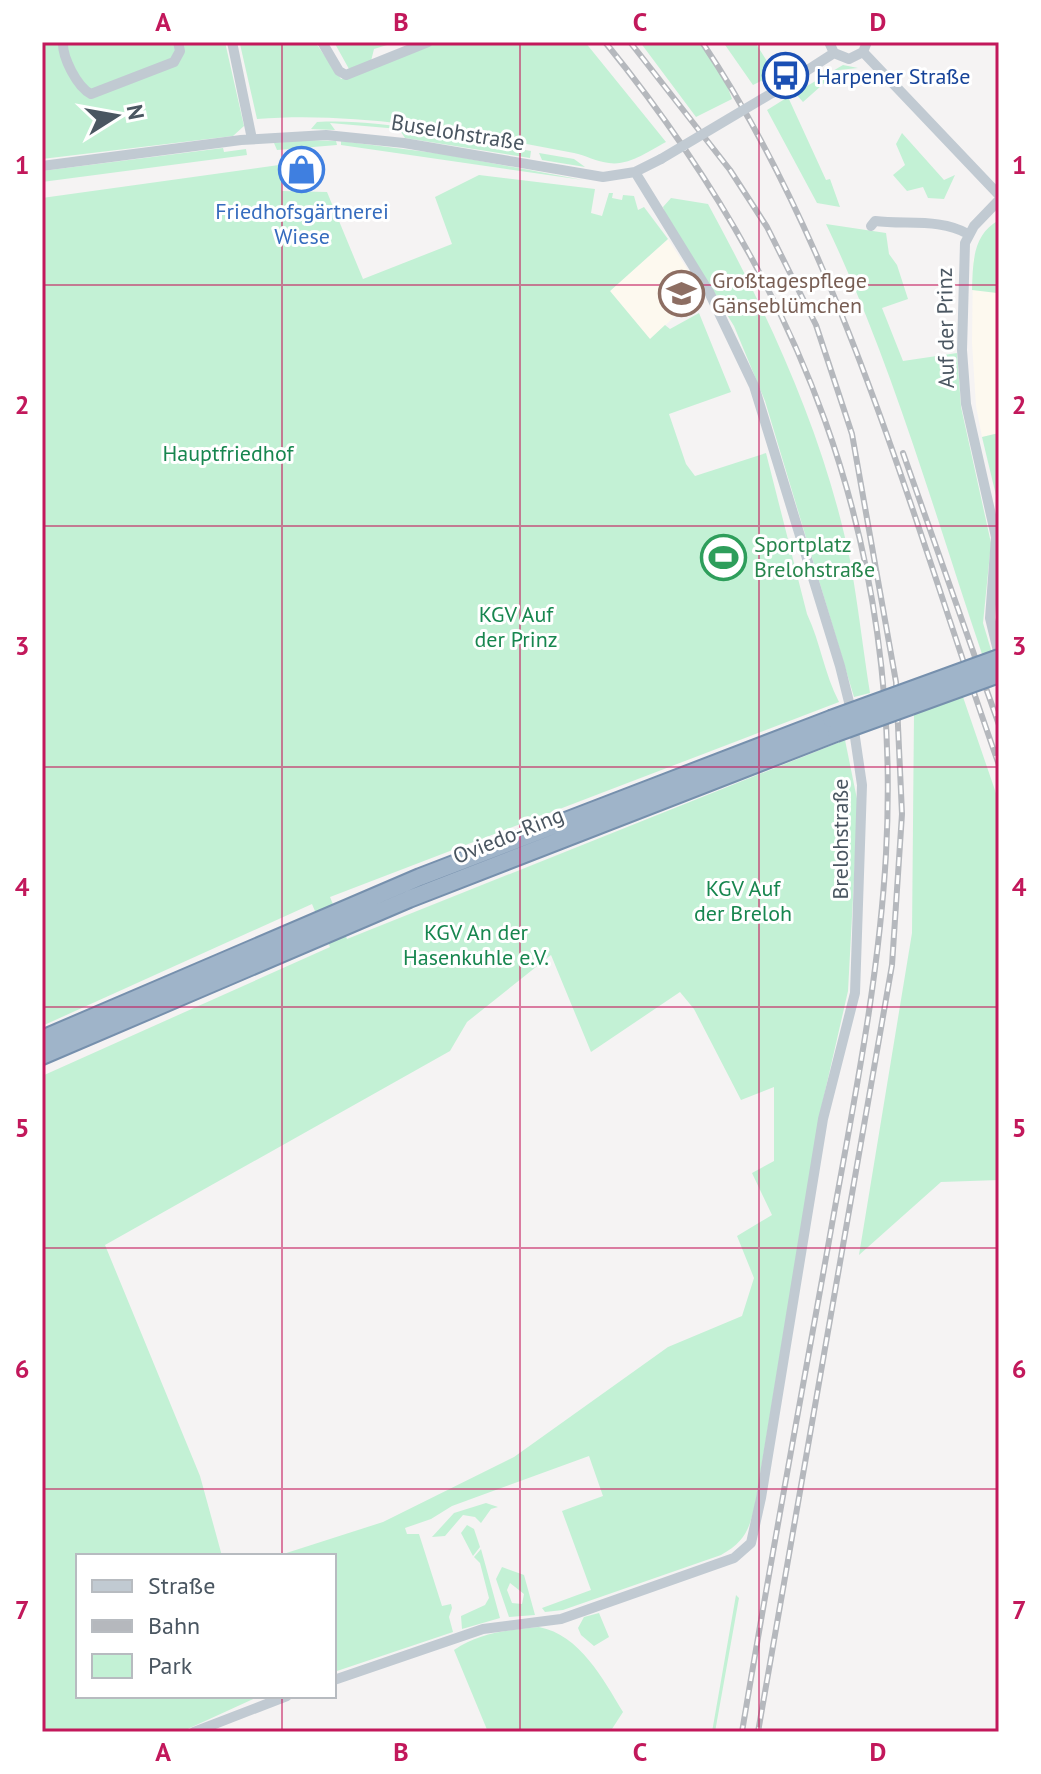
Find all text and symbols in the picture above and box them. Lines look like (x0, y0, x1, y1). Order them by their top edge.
text: A (155, 5, 171, 38)
text: B (393, 5, 409, 38)
text: C (633, 5, 647, 38)
text: D (870, 5, 886, 38)
bus stop icon: Harpener Straße (761, 52, 809, 100)
place label: Harpener Straße (816, 62, 971, 90)
north arrow (76, 76, 156, 156)
text: N (121, 102, 151, 122)
street label: Buselohstraße (389, 108, 527, 156)
shop icon: Friedhofsgärtnerei Wiese (278, 146, 326, 194)
text: 1 (15, 148, 29, 181)
text: 1 (1012, 148, 1026, 181)
place label: Friedhofsgärtnerei Wiese (215, 197, 389, 250)
place label: Großtagespflege Gänseblümchen (712, 266, 867, 319)
street label: Auf der Prinz (930, 267, 960, 389)
school or university icon: Großtagespflege Gänseblümchen (657, 269, 705, 317)
text: 2 (15, 388, 29, 421)
text: 2 (1012, 388, 1026, 421)
park label: Hauptfriedhof (163, 439, 294, 467)
place label: Sportplatz Brelohstraße (754, 530, 875, 583)
sports icon: Sportplatz Brelohstraße (699, 533, 747, 581)
park label: KGV Auf der Prinz (474, 600, 558, 653)
text: 3 (15, 629, 29, 662)
text: 3 (1012, 629, 1026, 662)
street label: Brelohstraße (826, 778, 854, 900)
street label: Oviedo-Ring (449, 800, 567, 870)
text: 4 (15, 870, 30, 903)
text: 4 (1012, 870, 1027, 903)
park label: KGV Auf der Breloh (694, 874, 792, 927)
park label: KGV An der Hasenkuhle e.V. (403, 918, 549, 971)
text: 5 (15, 1111, 29, 1144)
text: 5 (1012, 1111, 1026, 1144)
text: 6 (15, 1352, 29, 1385)
text: 6 (1012, 1352, 1026, 1385)
legend (76, 1554, 336, 1698)
text: Straße (148, 1570, 215, 1601)
text: 7 (15, 1593, 29, 1626)
text: 7 (1012, 1593, 1026, 1626)
text: Bahn (148, 1610, 200, 1641)
text: Park (148, 1650, 193, 1681)
text: A (155, 1735, 171, 1768)
text: B (393, 1735, 409, 1768)
text: C (633, 1735, 647, 1768)
text: D (870, 1735, 886, 1768)

